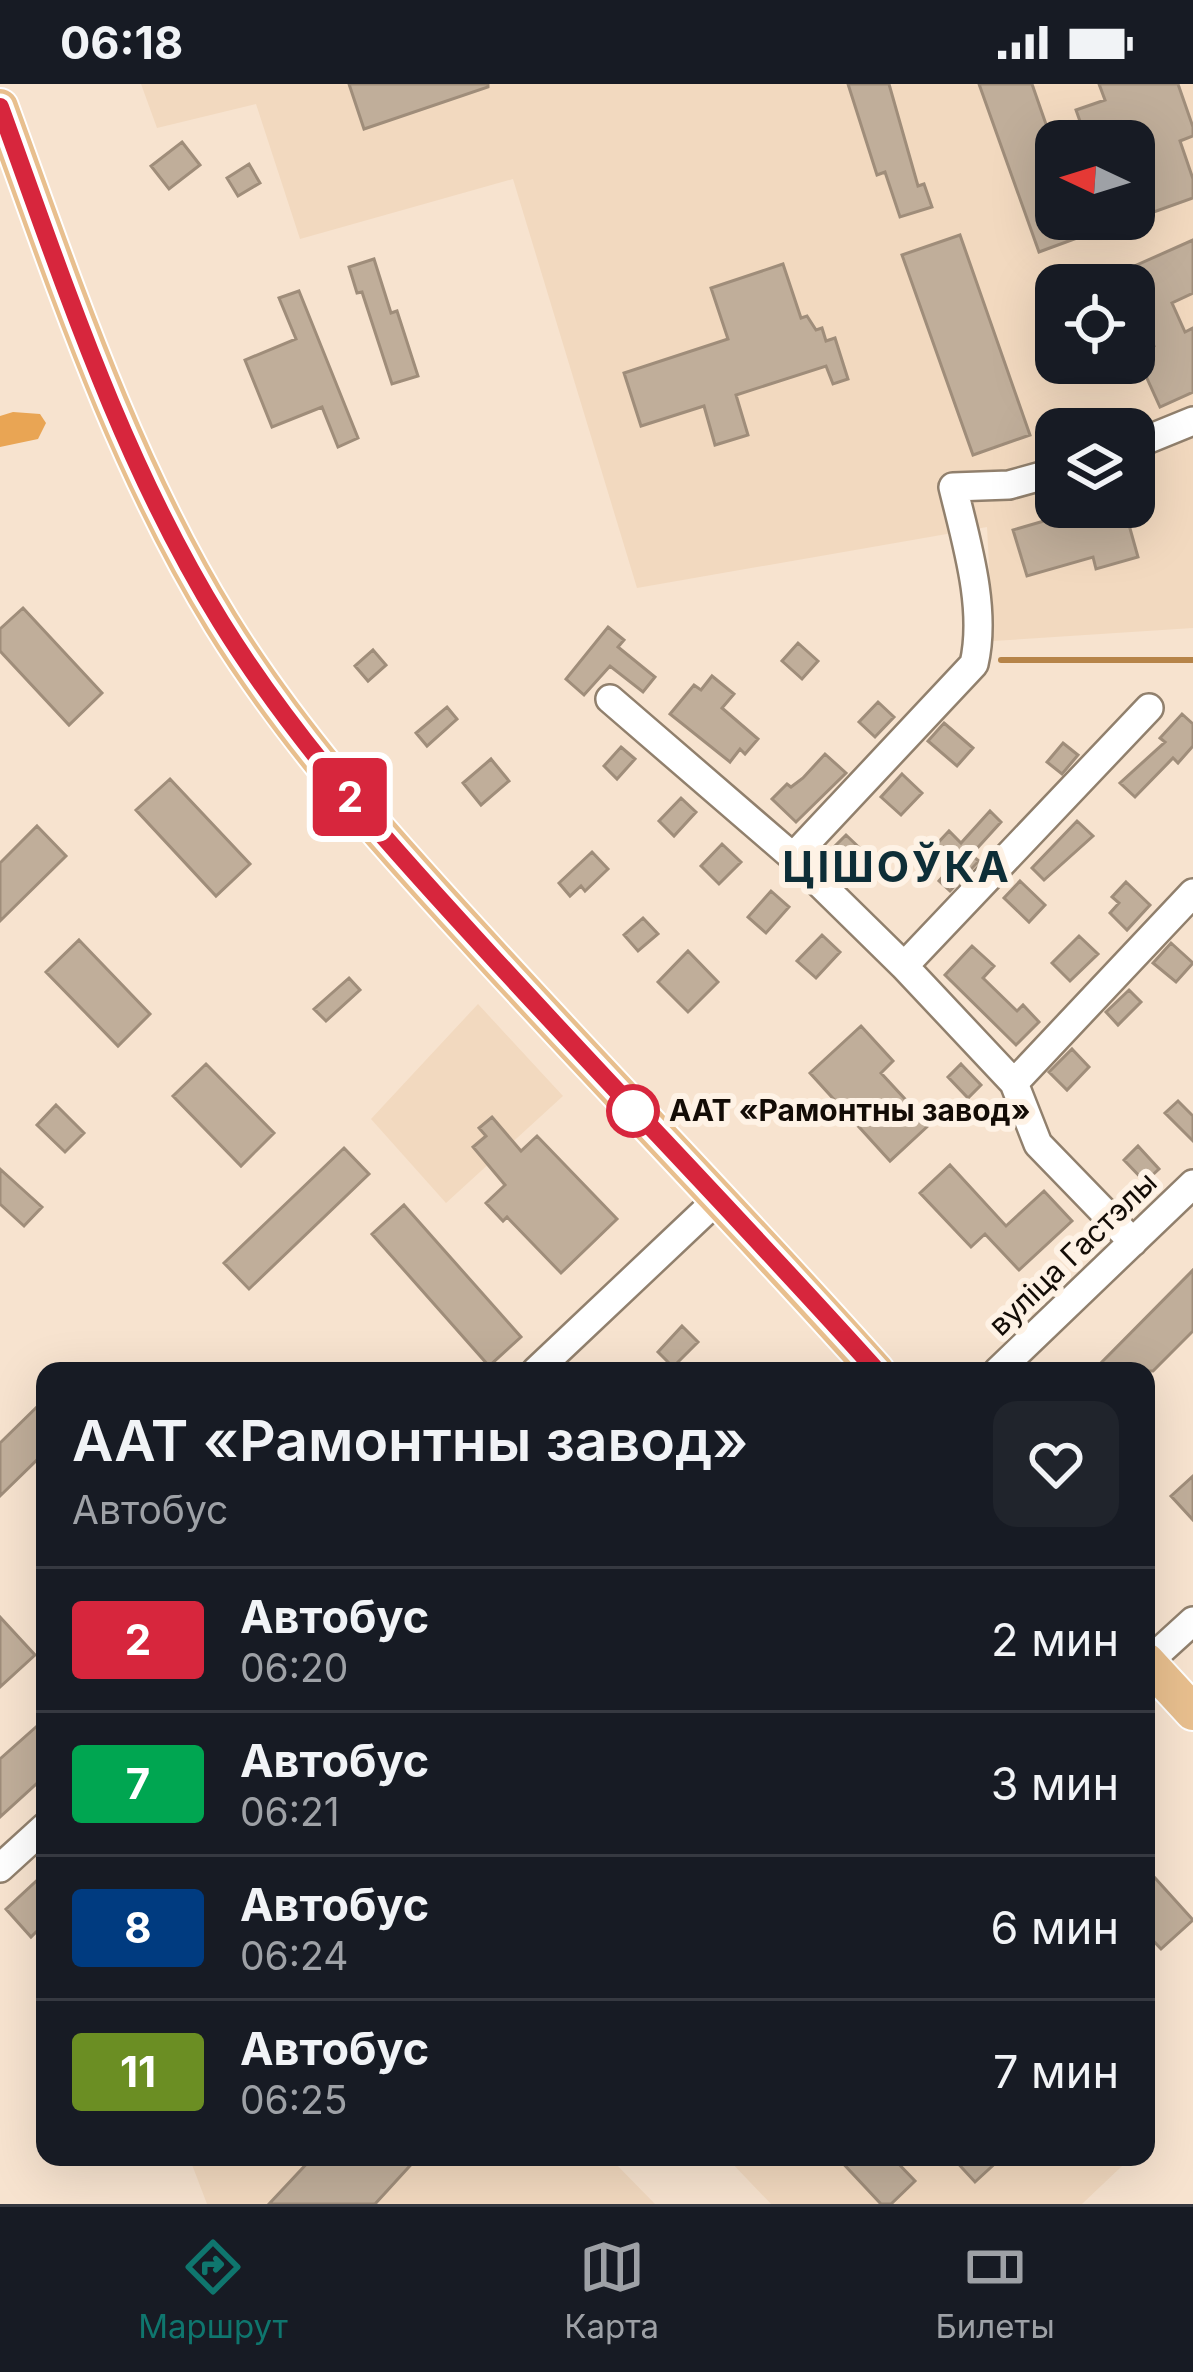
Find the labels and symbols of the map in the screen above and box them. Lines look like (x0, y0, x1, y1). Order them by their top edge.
north arrow (1035, 120, 1155, 240)
line badge: 2 (311, 758, 389, 836)
district label: ЦІШОЎКА (782, 841, 1012, 892)
marker: ААТ «Рамонтны завод» (608, 1086, 658, 1136)
place label: ААТ «Рамонтны завод» (669, 1092, 1030, 1128)
street label: вуліца Гастэлы (981, 1164, 1164, 1343)

